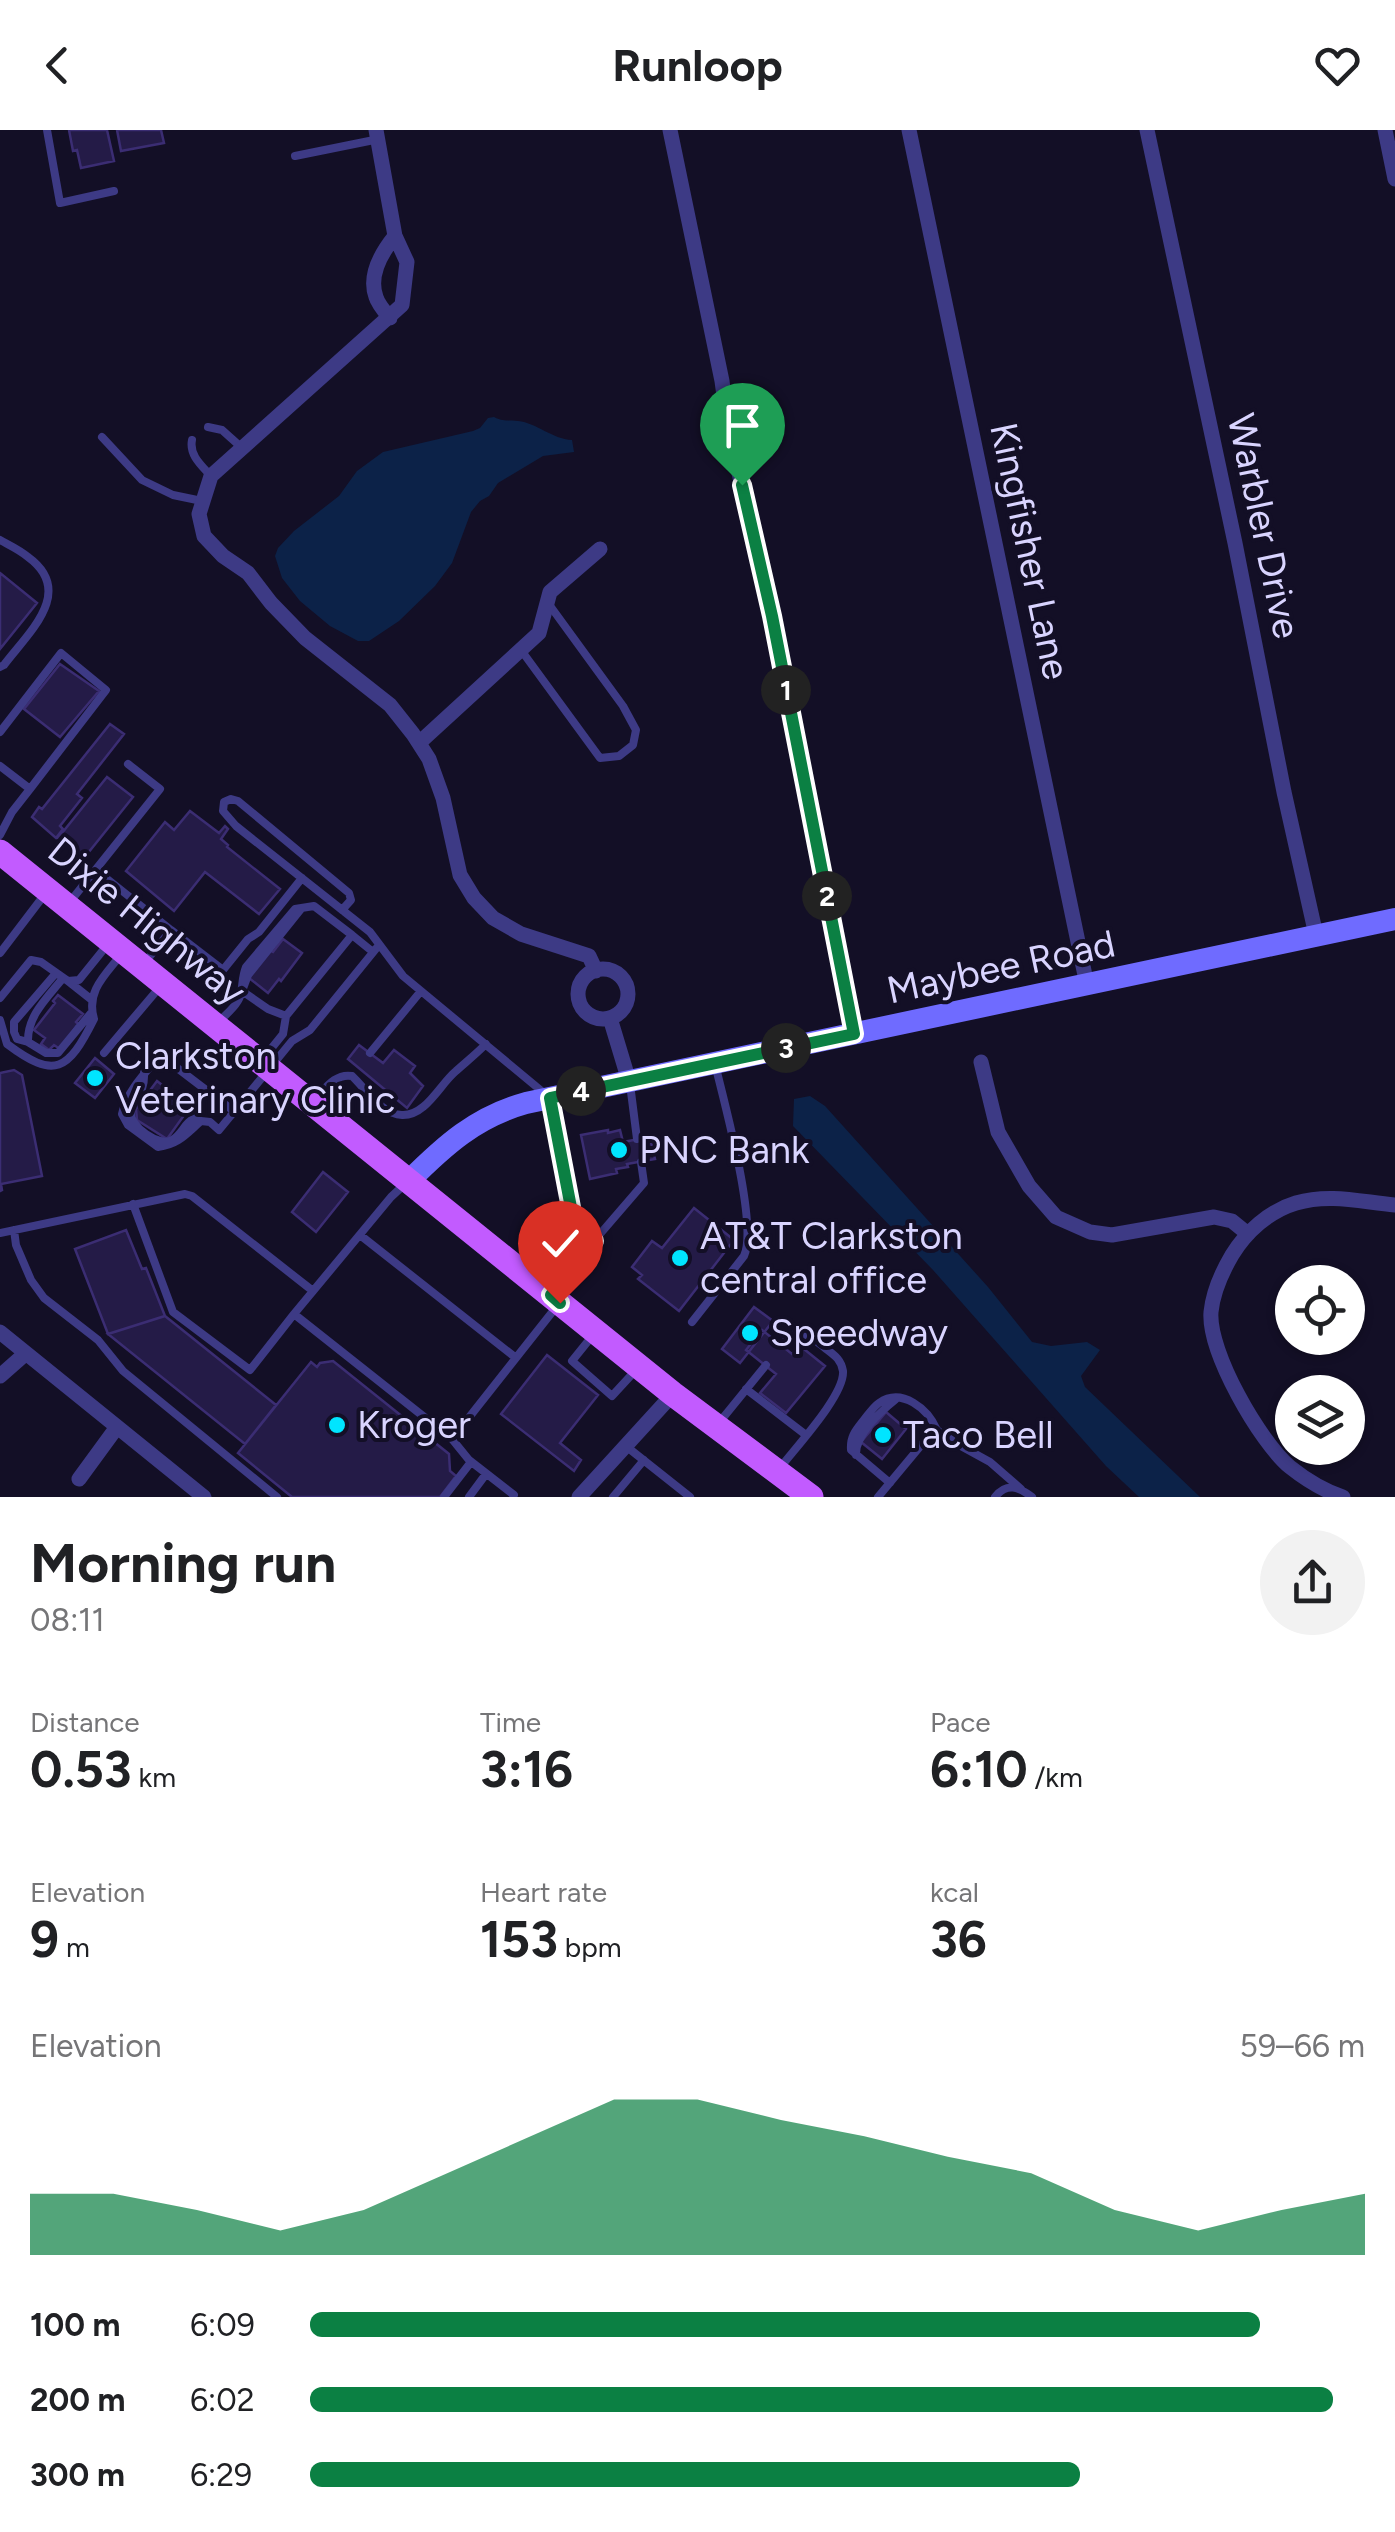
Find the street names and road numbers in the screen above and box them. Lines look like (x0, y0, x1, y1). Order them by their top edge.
street label: Warbler Drive (1218, 409, 1310, 643)
street label: Kingfisher Lane (980, 418, 1080, 684)
street label: Dixie Highway (39, 827, 255, 1015)
street label: Maybee Road (883, 920, 1119, 1014)

